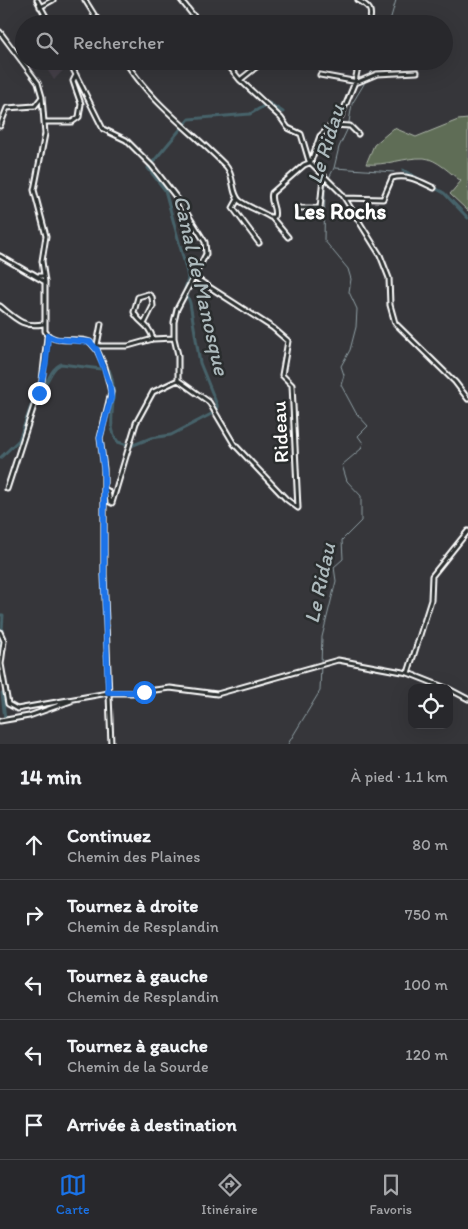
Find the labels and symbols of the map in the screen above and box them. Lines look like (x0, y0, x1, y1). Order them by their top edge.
water label: Le Ridau (301, 100, 351, 187)
water label: Canal de Manosque (168, 193, 236, 379)
district label: Les Rochs (294, 198, 387, 225)
route end (28, 382, 51, 405)
street label: Rideau (265, 400, 294, 464)
water label: Le Ridau (298, 540, 341, 626)
route start (133, 681, 156, 704)

